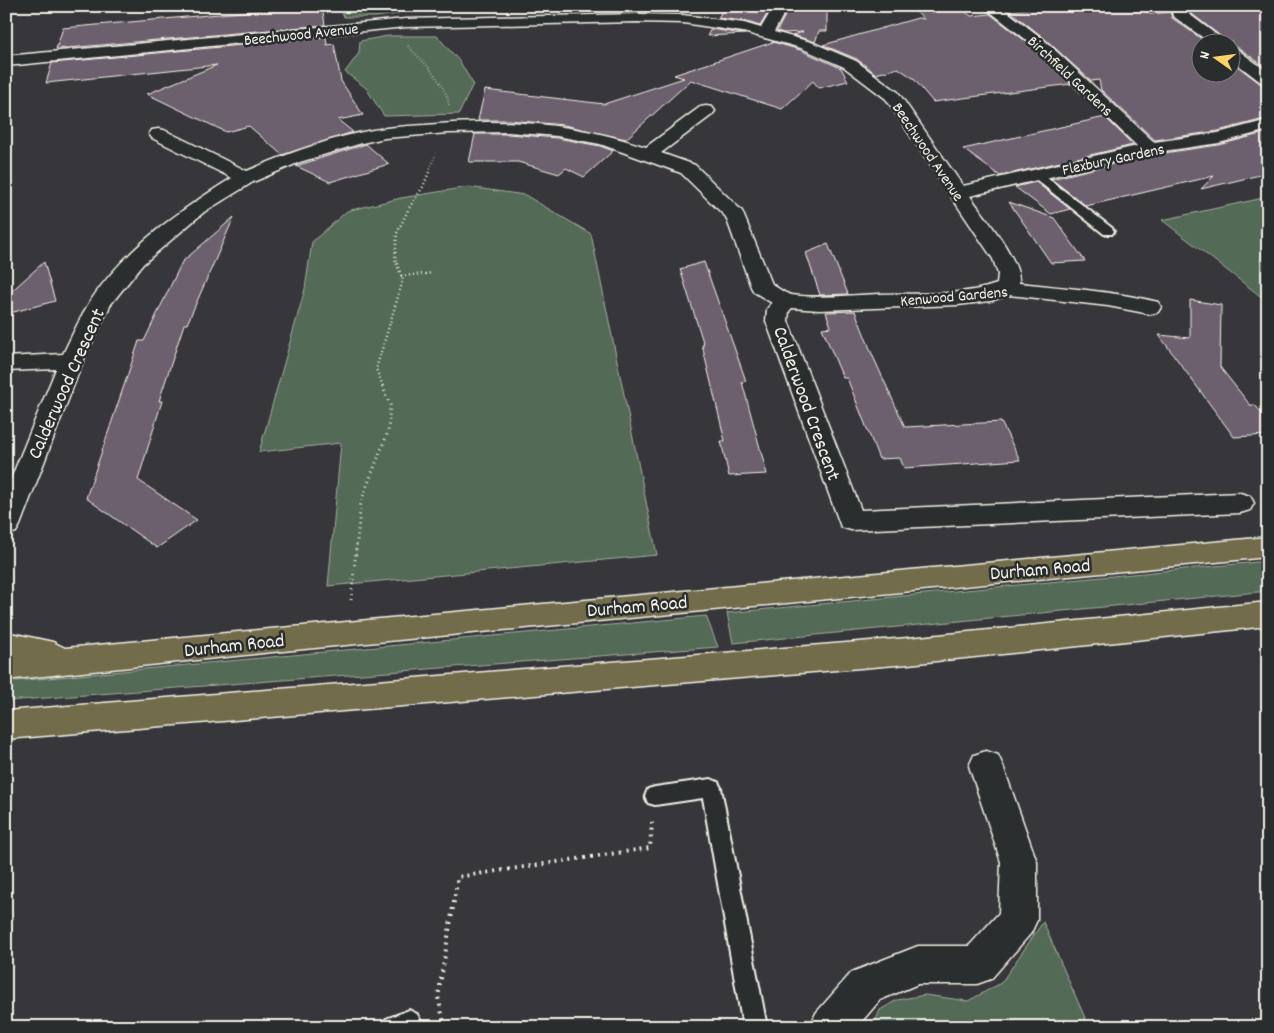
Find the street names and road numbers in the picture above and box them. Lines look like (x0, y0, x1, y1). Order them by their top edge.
street label: Beechwood Avenue (243, 18, 360, 53)
street label: Birchfield Gardens (1021, 31, 1117, 123)
street label: Beechwood Avenue (885, 98, 969, 206)
street label: Flexbury Gardens (1060, 138, 1167, 183)
street label: Kenwood Gardens (900, 281, 1009, 314)
street label: Calderwood Crescent (22, 304, 114, 464)
street label: Calderwood Crescent (764, 323, 846, 485)
street label: Durham Road (989, 553, 1092, 589)
street label: Durham Road (586, 590, 689, 626)
street label: Durham Road (183, 628, 286, 666)

